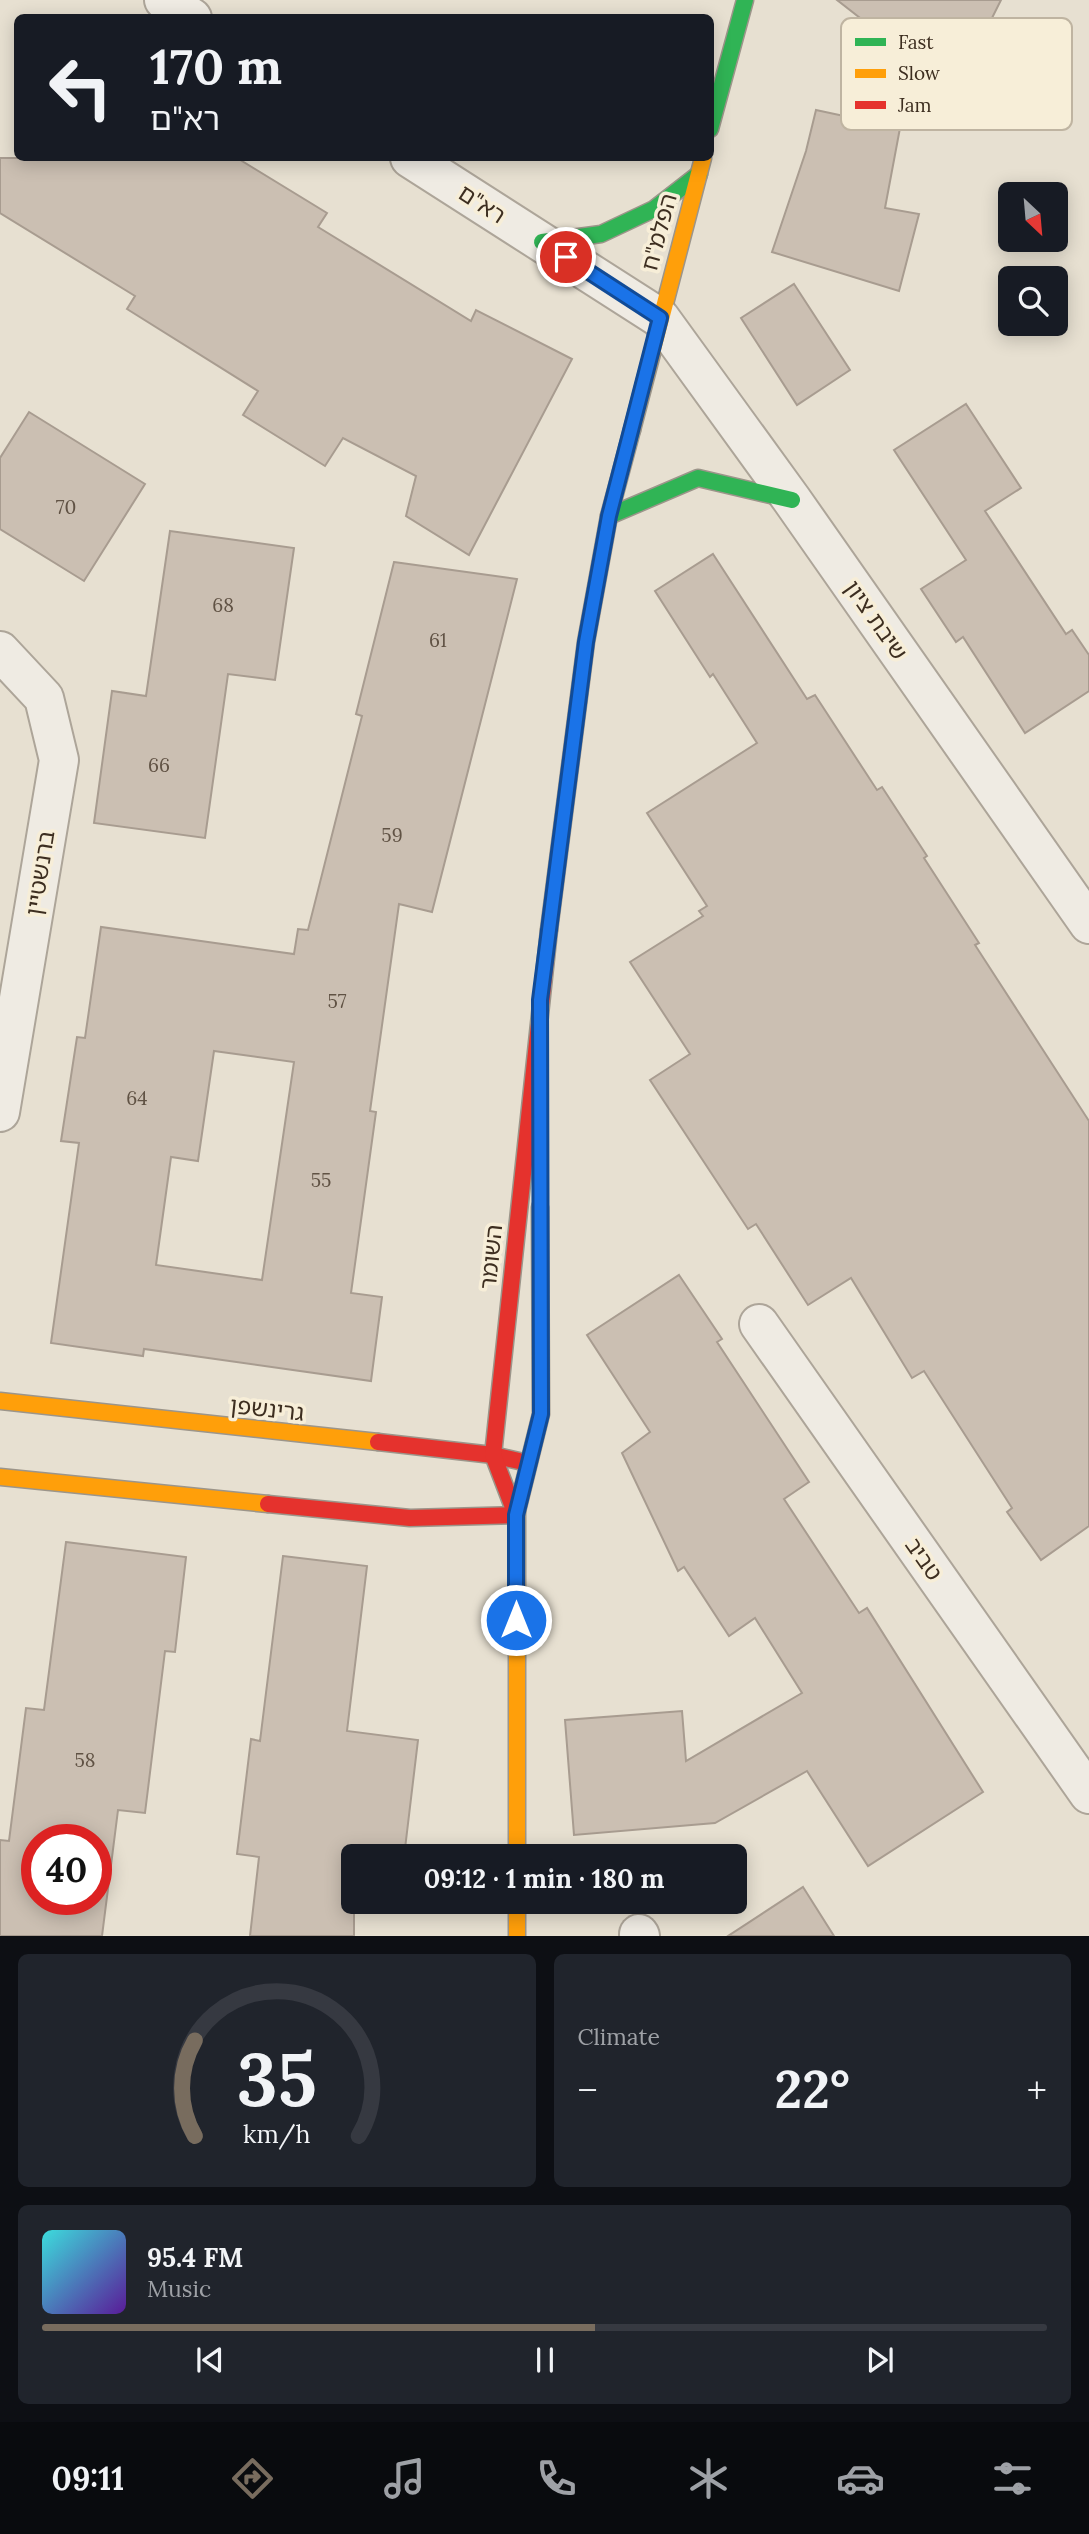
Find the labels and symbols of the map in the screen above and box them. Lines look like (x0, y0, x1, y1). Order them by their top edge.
legend (841, 18, 1072, 130)
text: Fast (898, 30, 934, 54)
text: Slow (898, 61, 941, 85)
text: Jam (897, 93, 932, 117)
street label: רא"ם (453, 178, 511, 229)
north arrow (998, 182, 1068, 252)
street label: הפלמ"ח (634, 190, 683, 274)
pin (536, 227, 596, 287)
house number: 70 (56, 495, 76, 519)
street label: שיבת ציון (839, 574, 914, 665)
house number: 68 (212, 593, 234, 617)
house number: 61 (429, 628, 447, 652)
house number: 66 (148, 753, 170, 777)
house number: 59 (381, 823, 403, 847)
street label: ברנשטיין (18, 828, 61, 918)
house number: 57 (327, 989, 347, 1013)
house number: 64 (126, 1086, 148, 1110)
house number: 55 (311, 1168, 331, 1192)
street label: השומר (473, 1223, 508, 1291)
street label: גרינשפן (229, 1390, 306, 1427)
street label: טביב (899, 1531, 950, 1586)
position arrow (479, 1583, 553, 1657)
house number: 58 (74, 1748, 96, 1772)
speed limit sign: 40 (21, 1824, 112, 1915)

